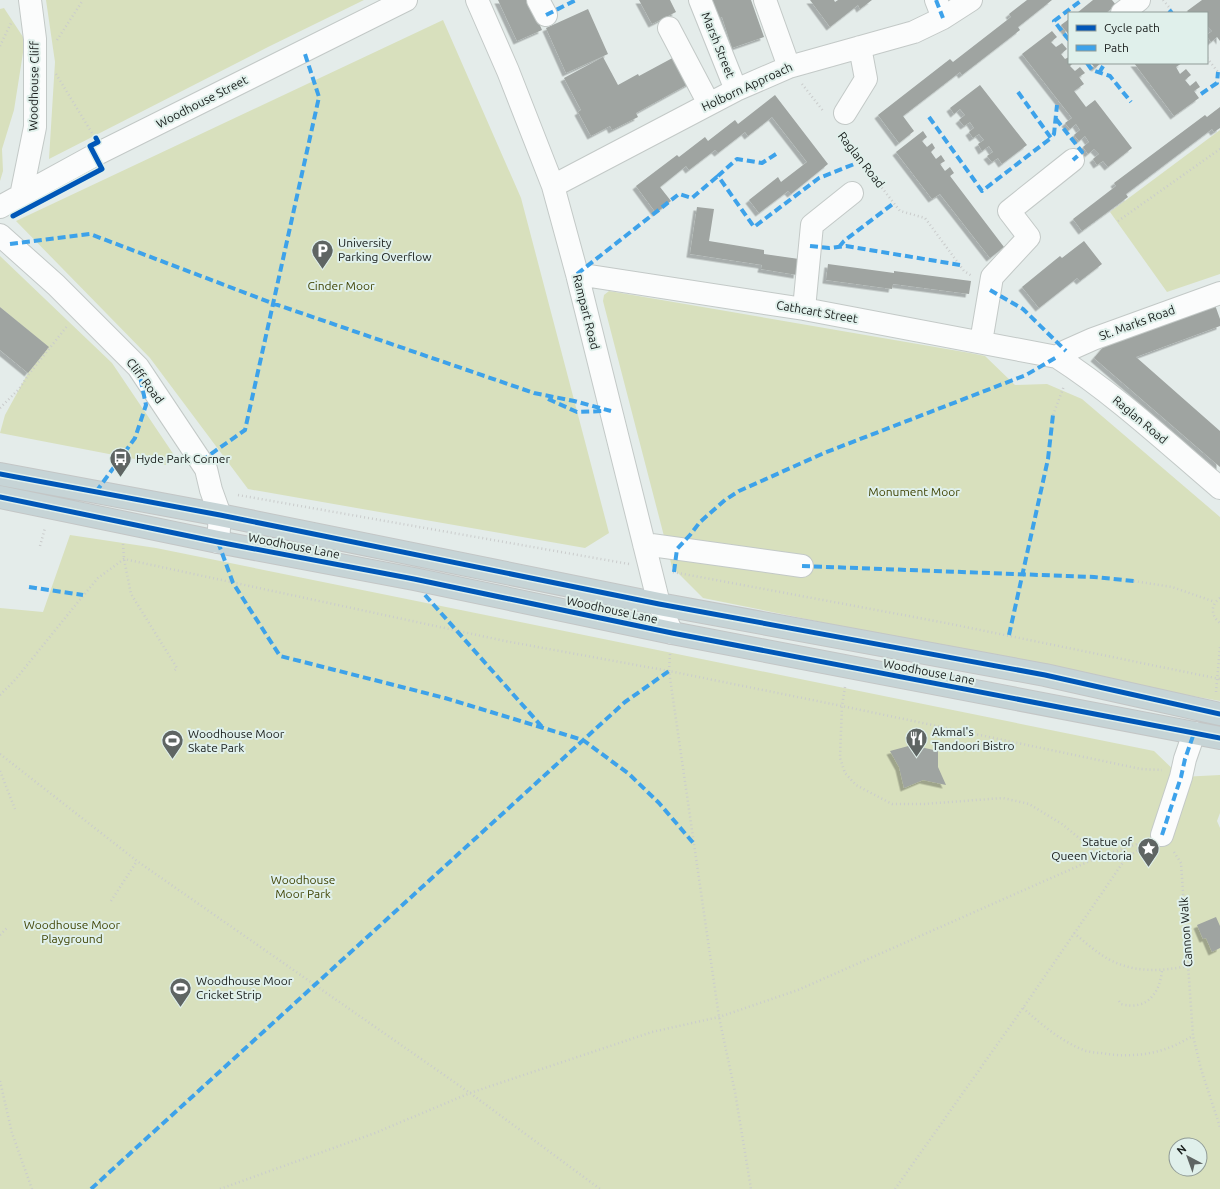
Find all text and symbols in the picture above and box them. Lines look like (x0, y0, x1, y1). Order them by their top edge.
street label: Marsh Street (699, 10, 738, 80)
legend (1068, 12, 1208, 64)
text: Cycle path (1104, 21, 1160, 34)
street label: Woodhouse Cliff (26, 40, 41, 131)
text: Path (1104, 41, 1129, 54)
street label: Holborn Approach (699, 60, 794, 113)
street label: Woodhouse Street (154, 73, 250, 130)
street label: Raglan Road (836, 129, 887, 190)
place label: University Parking Overflow (338, 236, 432, 263)
parking icon: University Parking Overflow (310, 237, 336, 270)
street label: Rampart Road (571, 273, 602, 351)
park label: Cinder Moor (307, 279, 375, 292)
street label: Cathcart Street (775, 298, 859, 325)
street label: St. Marks Road (1097, 303, 1176, 342)
street label: Cliff Road (124, 356, 167, 406)
street label: Raglan Road (1110, 393, 1170, 446)
bus stop icon: Hyde Park Corner (108, 446, 134, 479)
place label: Hyde Park Corner (136, 452, 230, 465)
park label: Monument Moor (868, 485, 960, 498)
street label: Woodhouse Lane (247, 530, 341, 561)
street label: Woodhouse Lane (565, 593, 659, 626)
street label: Woodhouse Lane (882, 656, 976, 687)
place label: Akmal's Tandoori Bistro (932, 725, 1015, 752)
restaurant icon: Akmal's Tandoori Bistro (903, 726, 929, 759)
place label: Woodhouse Moor Skate Park (188, 727, 285, 754)
sports icon: Woodhouse Moor Skate Park (159, 728, 185, 761)
place label: Statue of Queen Victoria (1051, 835, 1132, 862)
place icon: Statue of Queen Victoria (1135, 836, 1161, 869)
park label: Woodhouse Moor Park (271, 873, 335, 900)
street label: Cannon Walk (1177, 897, 1194, 967)
park label: Woodhouse Moor Playground (24, 918, 121, 945)
place label: Woodhouse Moor Cricket Strip (196, 974, 293, 1001)
sports icon: Woodhouse Moor Cricket Strip (168, 975, 194, 1008)
north arrow (1168, 1137, 1208, 1177)
text: N (1174, 1142, 1188, 1157)

